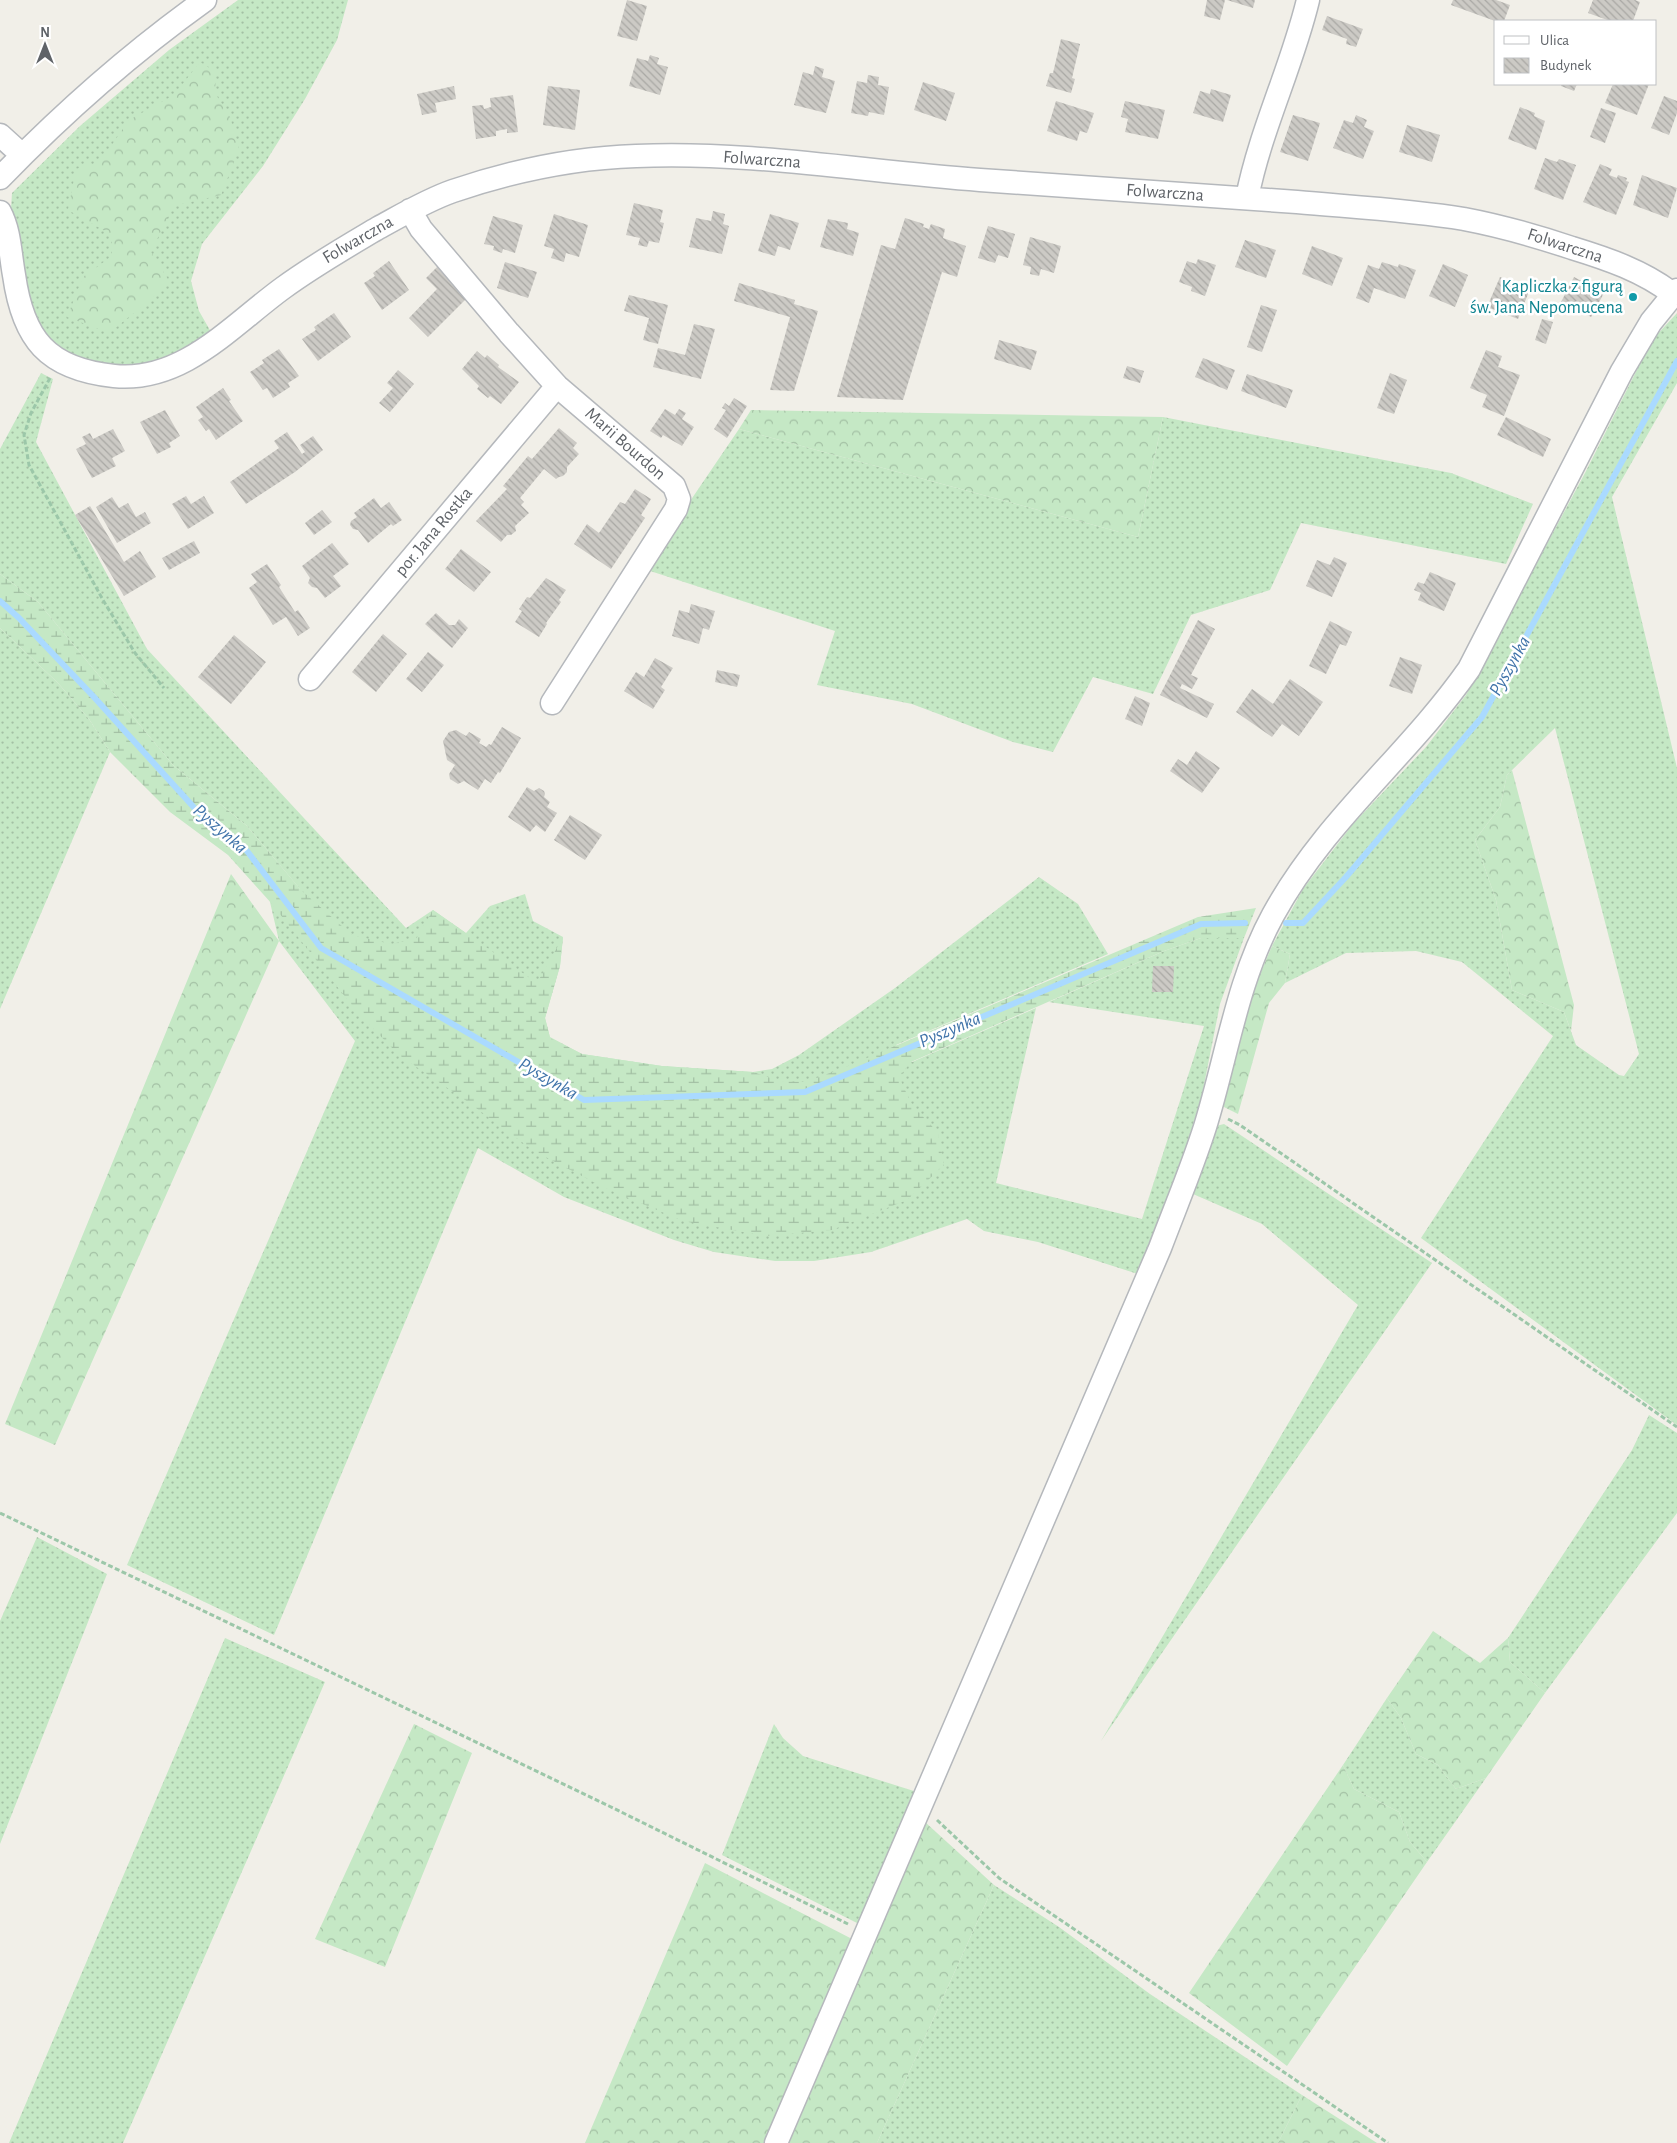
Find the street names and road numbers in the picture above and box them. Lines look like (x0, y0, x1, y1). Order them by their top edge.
street label: Folwarczna (722, 148, 802, 172)
street label: Folwarczna (1125, 181, 1205, 205)
street label: Folwarczna (320, 213, 396, 267)
street label: Folwarczna (1525, 225, 1605, 267)
street label: Marii Bourdon (581, 404, 669, 484)
street label: por. Jana Rostka (392, 484, 476, 580)

